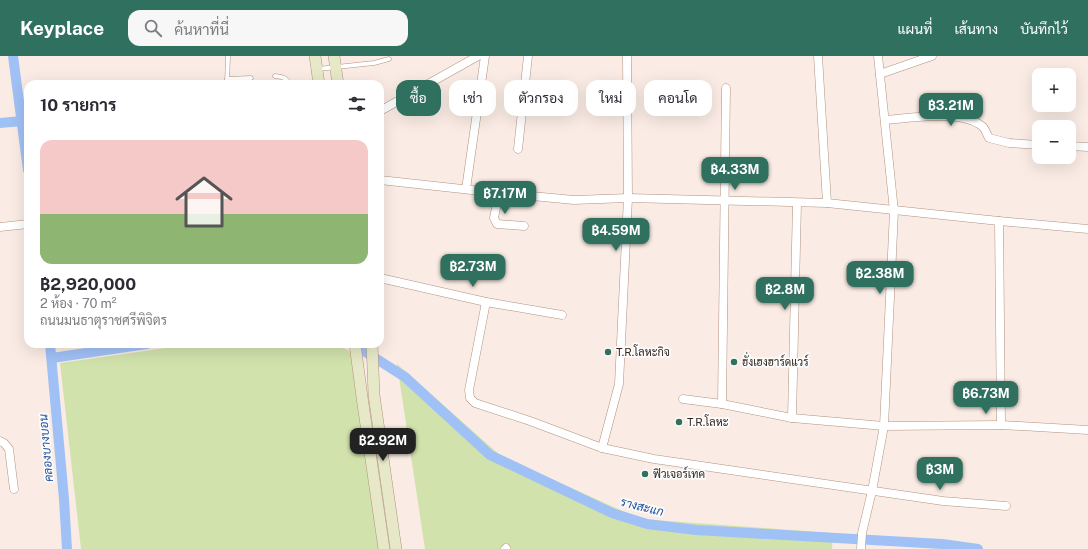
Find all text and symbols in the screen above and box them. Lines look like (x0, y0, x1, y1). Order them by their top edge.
search box (128, 10, 408, 46)
text: Keyplace (20, 17, 104, 39)
icon: search (142, 17, 164, 39)
text: ค้นหาที่นี่ (174, 21, 229, 38)
text: แผนที่ (897, 21, 932, 37)
text: เส้นทาง (954, 21, 998, 37)
text: บันทึกไว้ (1020, 21, 1068, 37)
map controls (1032, 68, 1076, 164)
button: + (1032, 68, 1076, 112)
chip: ซื้อ (396, 80, 441, 116)
chip: เช่า (449, 80, 496, 116)
chip: ตัวกรอง (504, 80, 578, 116)
chip: ใหม่ (586, 80, 636, 116)
chip: คอนโด (644, 80, 712, 116)
icon: filters (346, 93, 368, 115)
pin: ฿3.21M (918, 93, 984, 127)
text: 10 รายการ (40, 95, 116, 115)
text: ฿3.21M (928, 98, 974, 113)
button: − (1032, 120, 1076, 164)
pin: ฿4.33M (702, 157, 768, 191)
text: ฿4.33M (710, 162, 760, 177)
icon: home (168, 166, 240, 238)
pin: ฿7.17M (472, 181, 538, 215)
text: ฿7.17M (483, 186, 527, 201)
pin: ฿4.59M (583, 218, 649, 252)
text: ฿4.59M (591, 223, 641, 238)
pin: ฿2.73M (440, 254, 506, 288)
text: ฿2.73M (449, 259, 497, 274)
pin: ฿2.38M (847, 261, 913, 295)
text: ฿2.38M (856, 266, 904, 281)
text: ฿2,920,000 (40, 274, 136, 294)
pin: ฿2.8M (757, 277, 813, 311)
text: ฿2.8M (765, 282, 805, 297)
text: 2 ห้อง · 70 m² (40, 296, 117, 311)
text: ถนนมนธาตุราชศรีพิจิตร (40, 313, 167, 328)
place label: T.R.โลหะกิจ (616, 344, 670, 358)
marker: T.R.โลหะกิจ (603, 347, 613, 357)
place label: ฮั่งเฮงฮาร์ดแวร์ (742, 351, 809, 368)
marker: ฮั่งเฮงฮาร์ดแวร์ (729, 357, 739, 367)
pin: ฿6.73M (953, 381, 1019, 415)
text: ฿6.73M (962, 386, 1010, 401)
water label: คลองบางบอน (36, 413, 56, 483)
place label: T.R.โลหะ (687, 414, 729, 428)
marker: T.R.โลหะ (674, 417, 684, 427)
pin: ฿2.92M (350, 428, 416, 462)
text: ฿2.92M (359, 433, 407, 448)
pin: ฿3M (921, 457, 959, 491)
text: ฿3M (926, 462, 954, 477)
place label: ฟิวเจอร์เทค (653, 466, 705, 480)
marker: ฟิวเจอร์เทค (640, 469, 650, 479)
water label: รางสะแก (619, 495, 665, 519)

